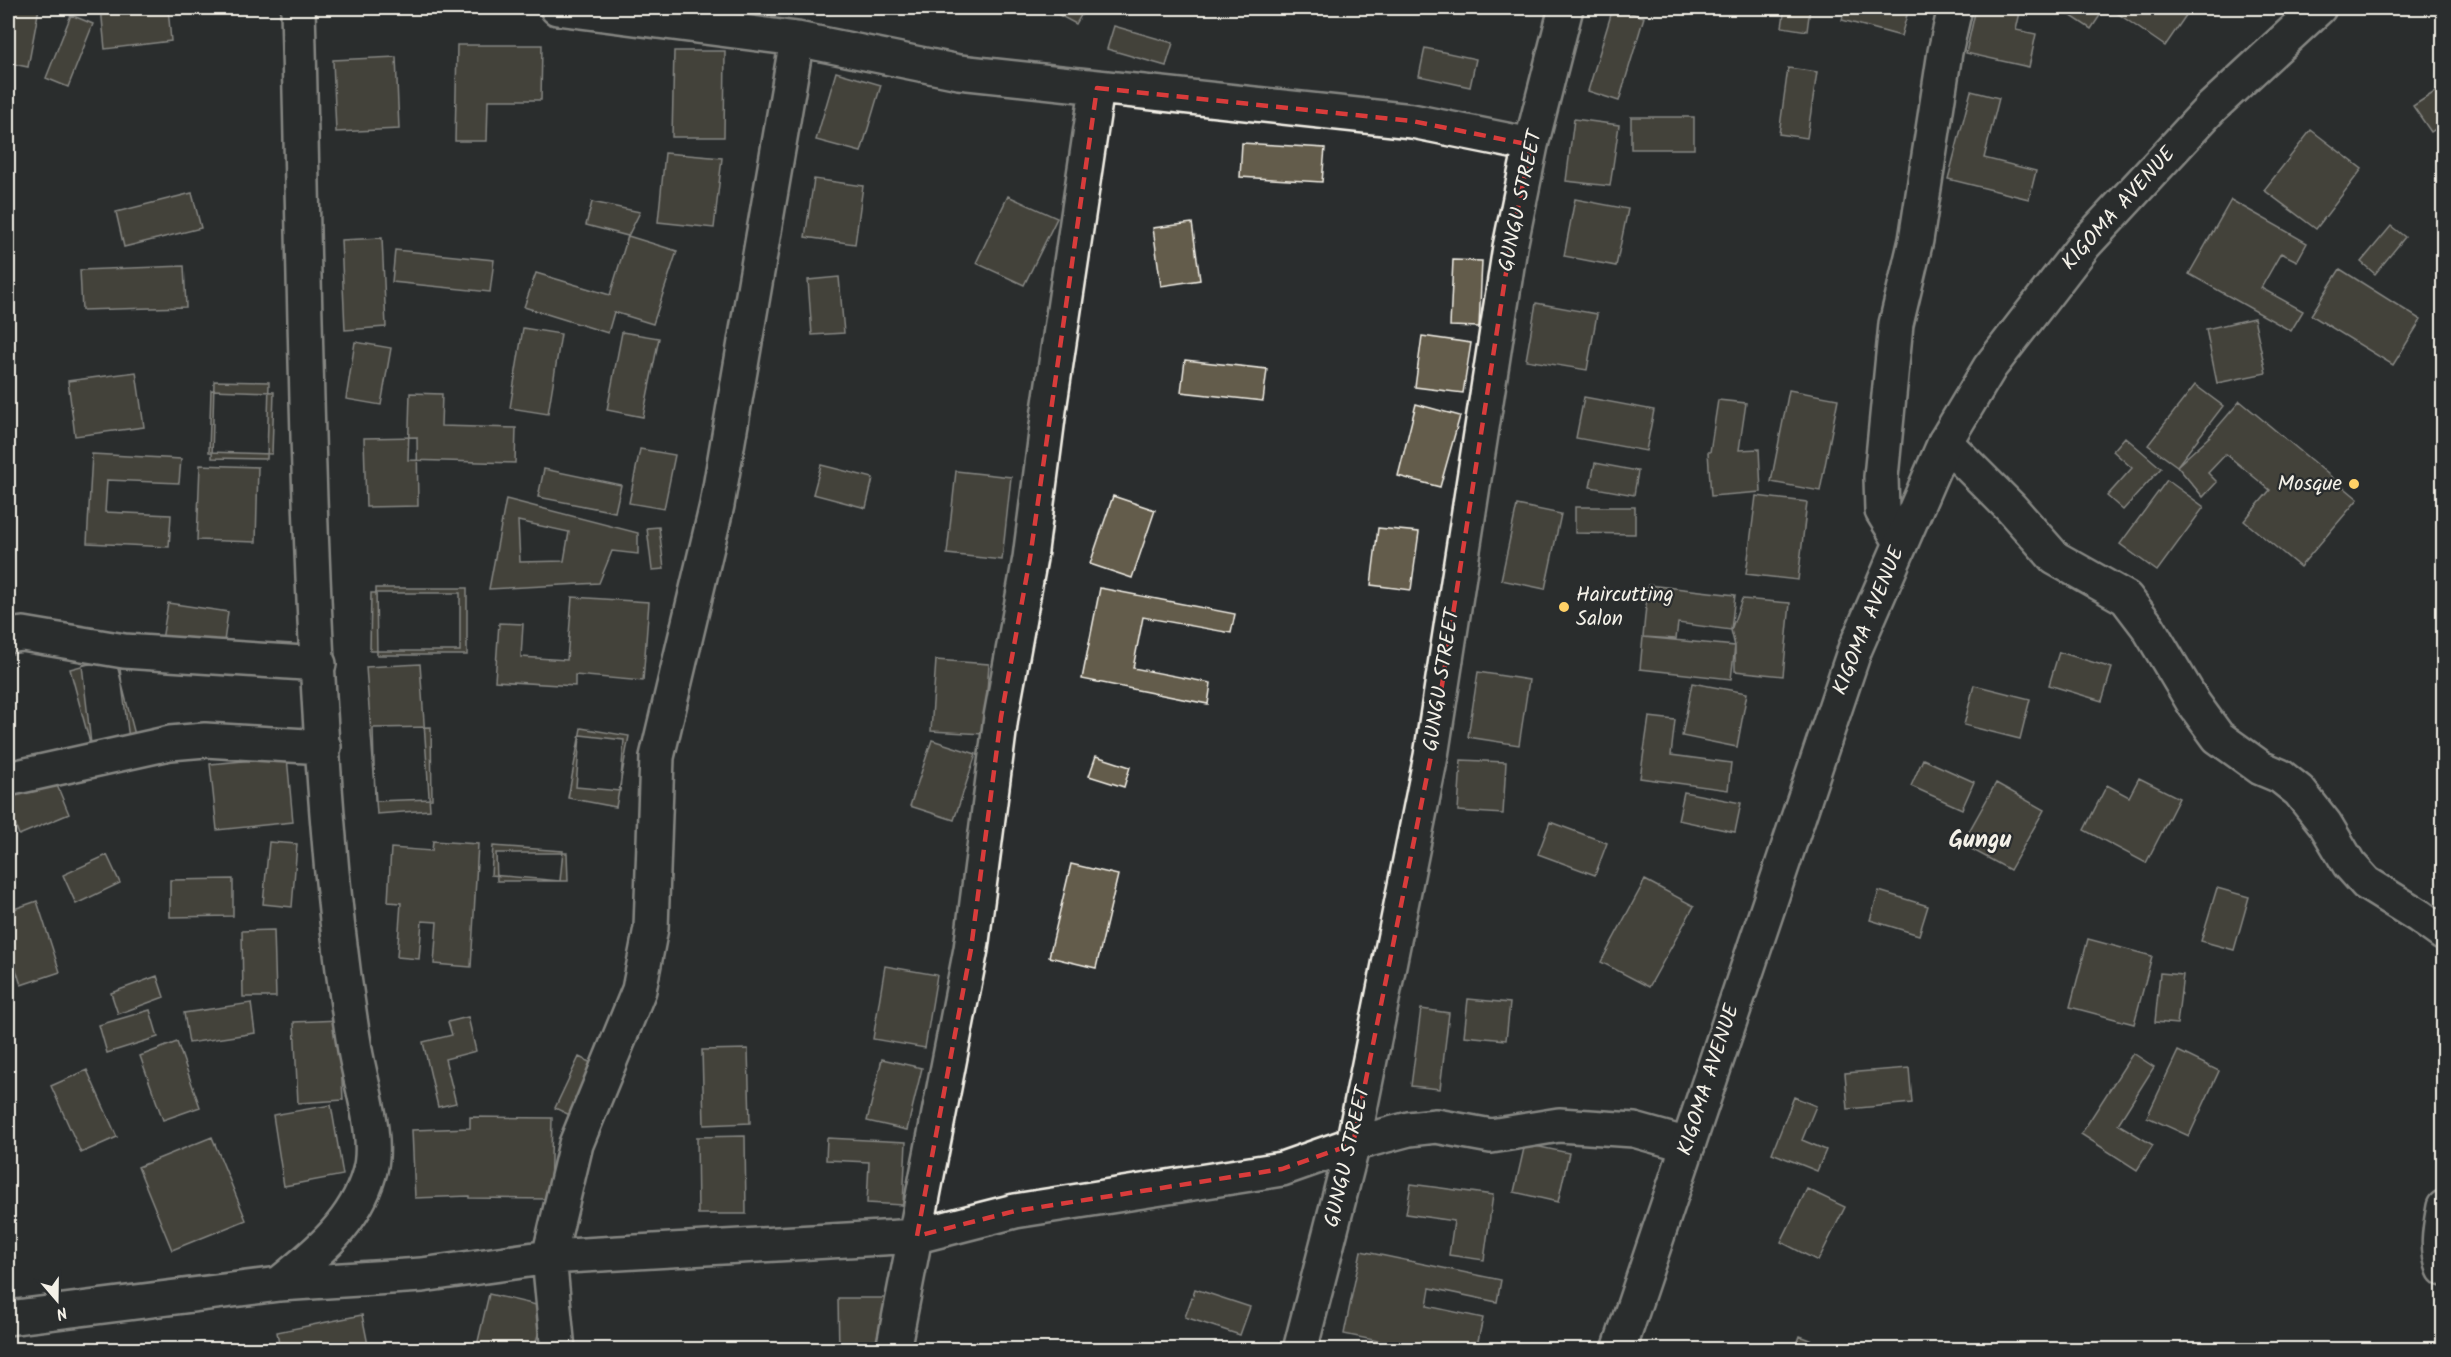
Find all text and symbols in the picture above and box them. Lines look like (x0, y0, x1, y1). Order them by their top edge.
street label: GUNGU STREET (1490, 125, 1552, 275)
street label: KIGOMA AVENUE (2054, 139, 2184, 279)
place label: Mosque (2277, 468, 2343, 501)
marker: Mosque (2347, 477, 2361, 491)
street label: KIGOMA AVENUE (1824, 541, 1914, 700)
place label: Haircutting Salon (1576, 579, 1674, 636)
marker: Haircutting Salon (1557, 600, 1571, 614)
street label: GUNGU STREET (1414, 605, 1470, 754)
district label: Gungu (1949, 821, 2012, 860)
street label: KIGOMA AVENUE (1669, 999, 1749, 1160)
street label: GUNGU STREET (1316, 1081, 1381, 1231)
north arrow (27, 1270, 87, 1330)
text: N (53, 1299, 71, 1326)

